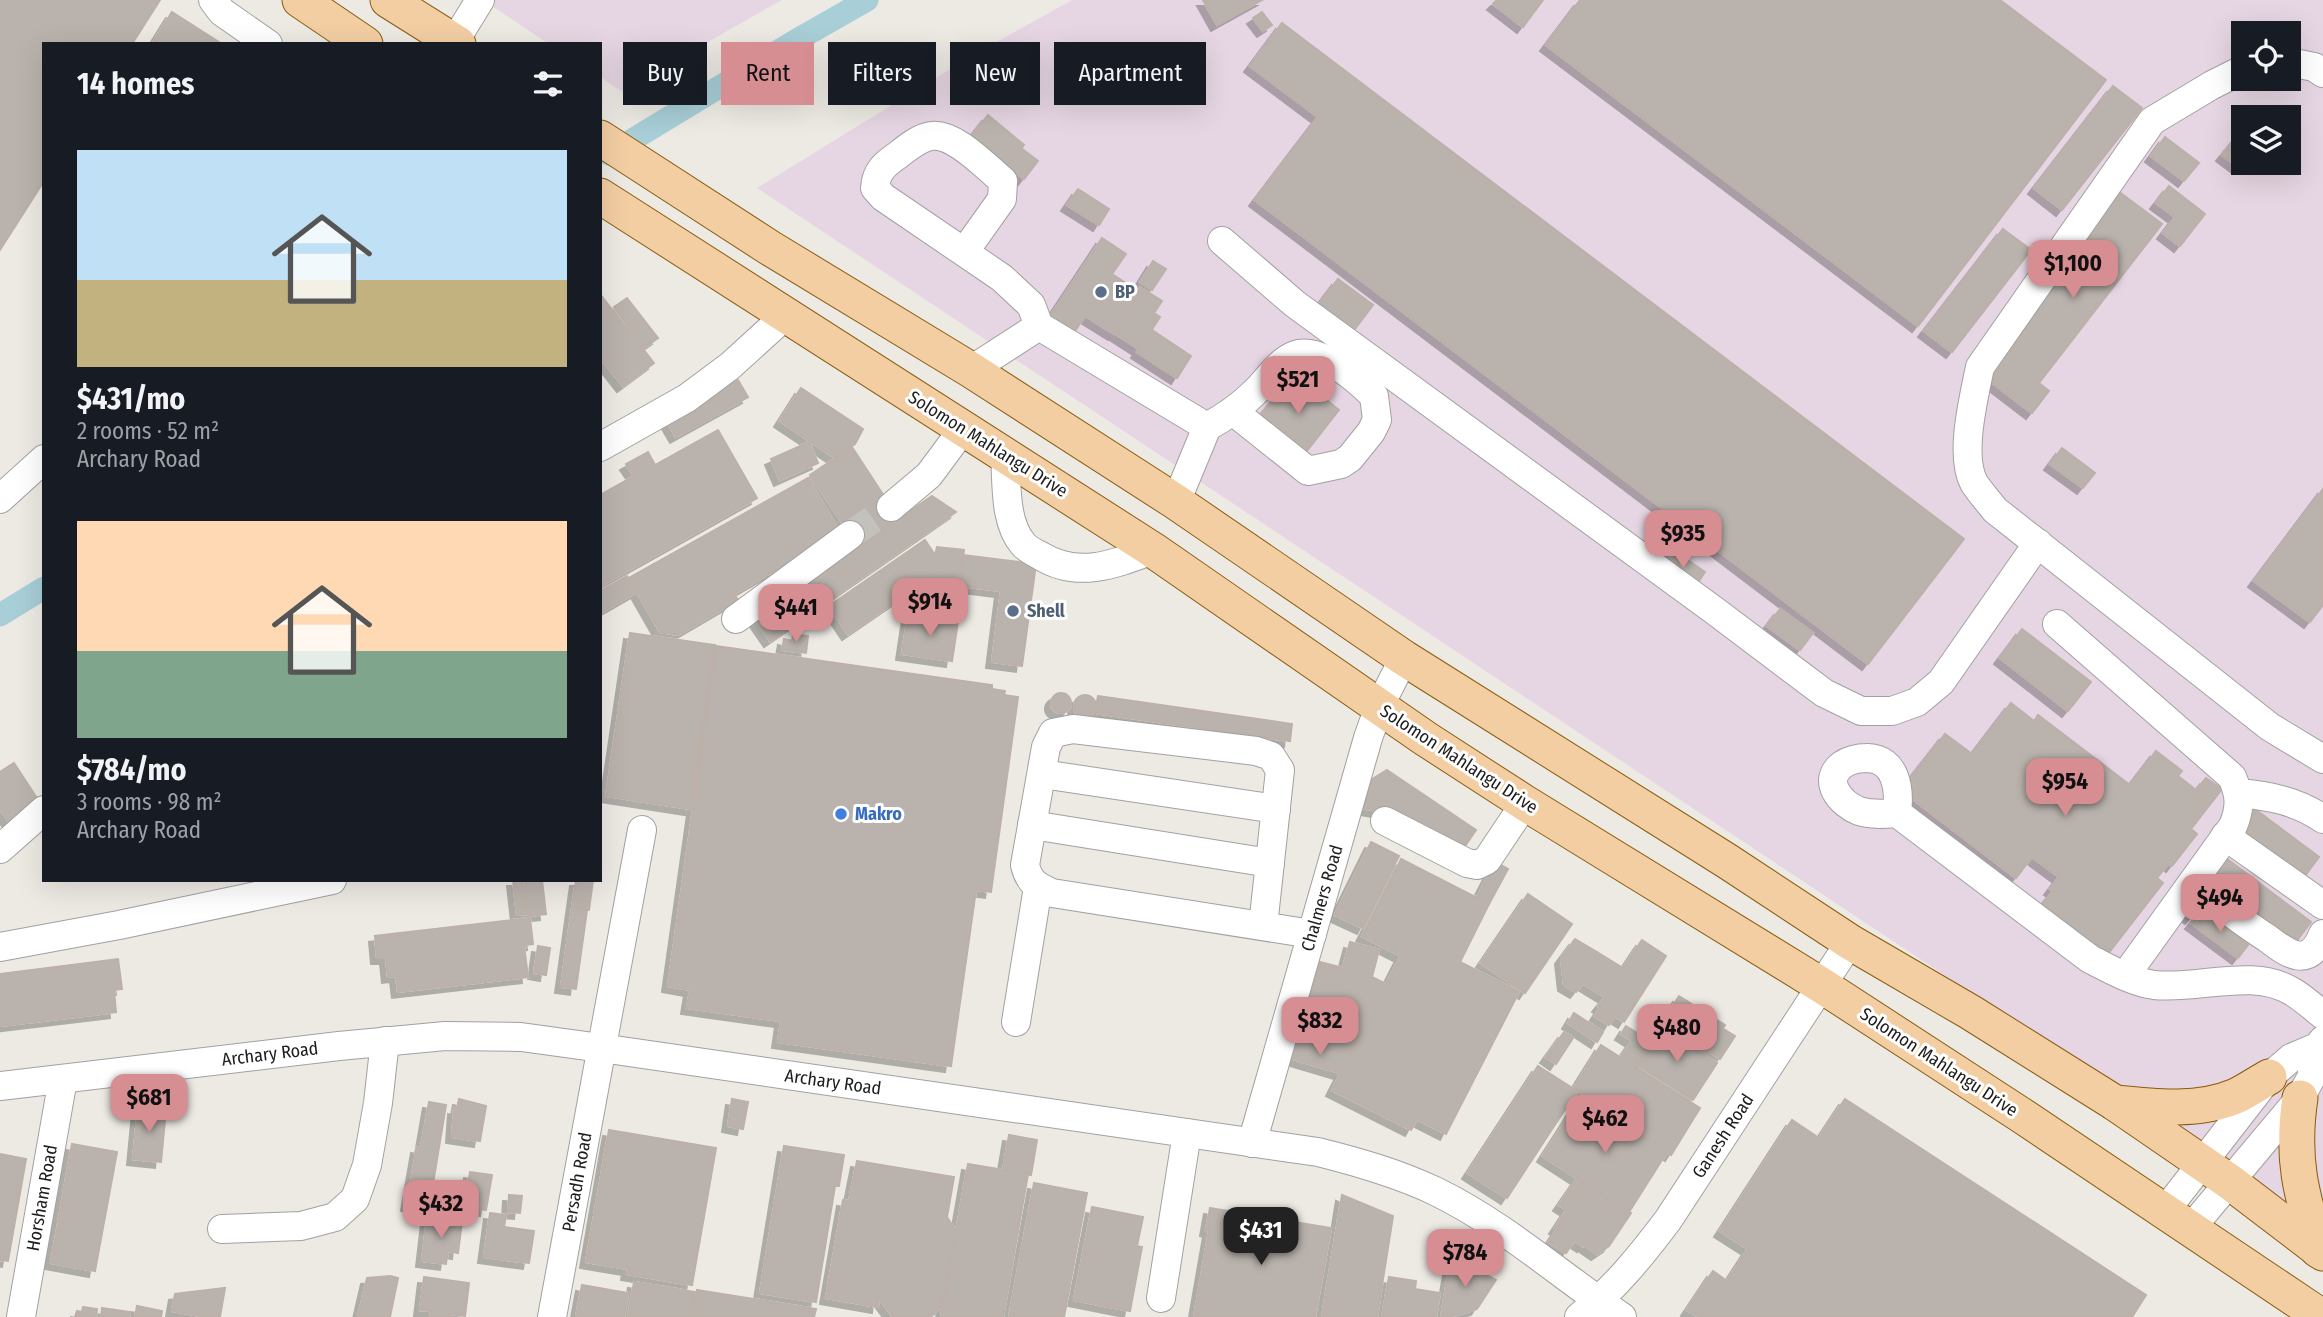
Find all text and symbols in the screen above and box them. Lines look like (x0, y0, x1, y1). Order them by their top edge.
map controls (2231, 21, 2301, 175)
button: locate (2231, 21, 2301, 91)
chip: Buy (623, 42, 707, 105)
chip: Rent (721, 42, 814, 105)
chip: Filters (828, 42, 936, 105)
chip: New (950, 42, 1040, 105)
chip: Apartment (1054, 42, 1206, 105)
icon: filters (529, 65, 567, 103)
text: 14 homes (77, 66, 194, 102)
button: layers (2231, 105, 2301, 175)
icon: home (259, 196, 385, 322)
pin: $1,100 (2016, 240, 2130, 300)
text: $1,100 (2044, 249, 2102, 277)
place label: BP (1115, 281, 1135, 303)
marker: BP (1093, 284, 1109, 300)
pin: $521 (1257, 356, 1339, 416)
text: $521 (1277, 365, 1319, 393)
text: $431/mo (77, 381, 185, 417)
street label: Solomon Mahlangu Drive (904, 386, 1072, 502)
text: 2 rooms · 52 m² (77, 417, 219, 445)
text: Archary Road (77, 445, 201, 473)
pin: $935 (1642, 510, 1724, 570)
text: $935 (1661, 519, 1705, 547)
icon: home (259, 567, 385, 693)
pin: $914 (889, 578, 971, 638)
pin: $441 (755, 584, 837, 644)
text: $914 (908, 587, 952, 615)
text: $441 (774, 593, 818, 621)
place label: Shell (1027, 600, 1065, 622)
marker: Shell (1005, 603, 1021, 619)
street label: Solomon Mahlangu Drive (1376, 700, 1542, 818)
text: $784/mo (77, 752, 187, 788)
pin: $954 (2024, 758, 2106, 818)
text: $954 (2042, 767, 2088, 795)
text: 3 rooms · 98 m² (77, 788, 222, 816)
place label: Makro (855, 803, 902, 825)
marker: Makro (833, 806, 849, 822)
text: Archary Road (77, 816, 201, 844)
street label: Chalmers Road (1296, 842, 1348, 954)
pin: $494 (2179, 874, 2261, 934)
text: $494 (2197, 883, 2243, 911)
pin: $832 (1279, 998, 1361, 1057)
street label: Solomon Mahlangu Drive (1856, 1003, 2022, 1121)
pin: $480 (1636, 1004, 1718, 1064)
text: $832 (1298, 1006, 1342, 1034)
text: $480 (1653, 1013, 1701, 1041)
street label: Archary Road (220, 1037, 320, 1071)
street label: Archary Road (783, 1064, 883, 1100)
pin: $681 (108, 1074, 190, 1134)
text: $681 (127, 1083, 171, 1111)
street label: Ganesh Road (1688, 1090, 1758, 1182)
pin: $462 (1564, 1096, 1646, 1155)
text: $462 (1582, 1104, 1628, 1132)
street label: Persadh Road (557, 1130, 597, 1234)
street label: Horsham Road (22, 1143, 62, 1253)
pin: $432 (400, 1180, 482, 1240)
text: $432 (419, 1189, 463, 1217)
pin: $431 (1220, 1208, 1302, 1267)
text: $431 (1239, 1216, 1283, 1244)
pin: $784 (1424, 1230, 1506, 1289)
text: $784 (1443, 1238, 1487, 1266)

